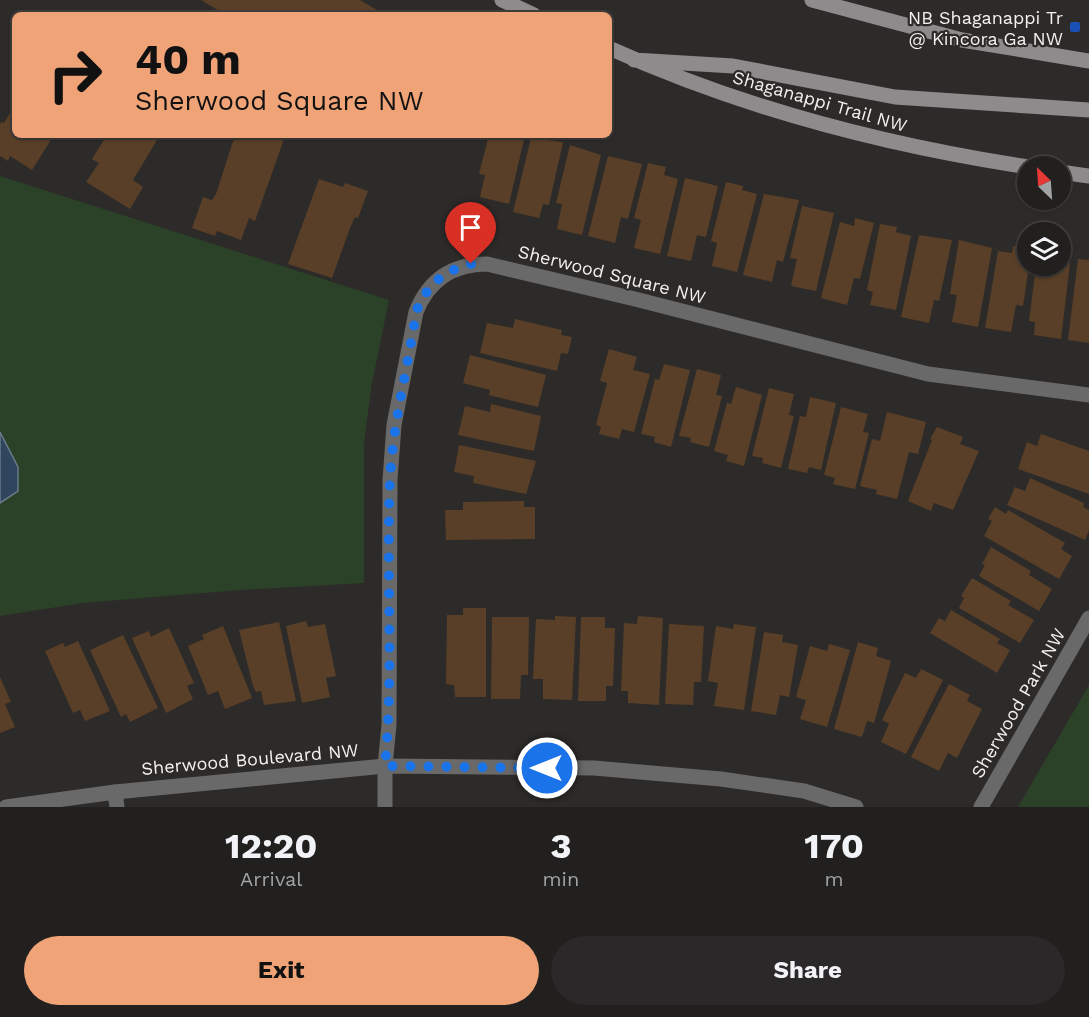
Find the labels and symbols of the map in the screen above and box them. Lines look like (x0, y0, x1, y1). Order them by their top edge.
place label: NB Shaganappi Tr @ Kincora Ga NW (908, 7, 1063, 49)
marker: NB Shaganappi Tr @ Kincora Ga NW (1068, 20, 1082, 34)
street label: Shaganappi Trail NW (730, 66, 910, 136)
north arrow (1017, 156, 1071, 210)
pin (445, 202, 496, 264)
street label: Sherwood Square NW (516, 241, 708, 307)
street label: Sherwood Park NW (967, 624, 1069, 782)
position arrow (515, 736, 579, 800)
street label: Sherwood Boulevard NW (141, 739, 359, 779)

